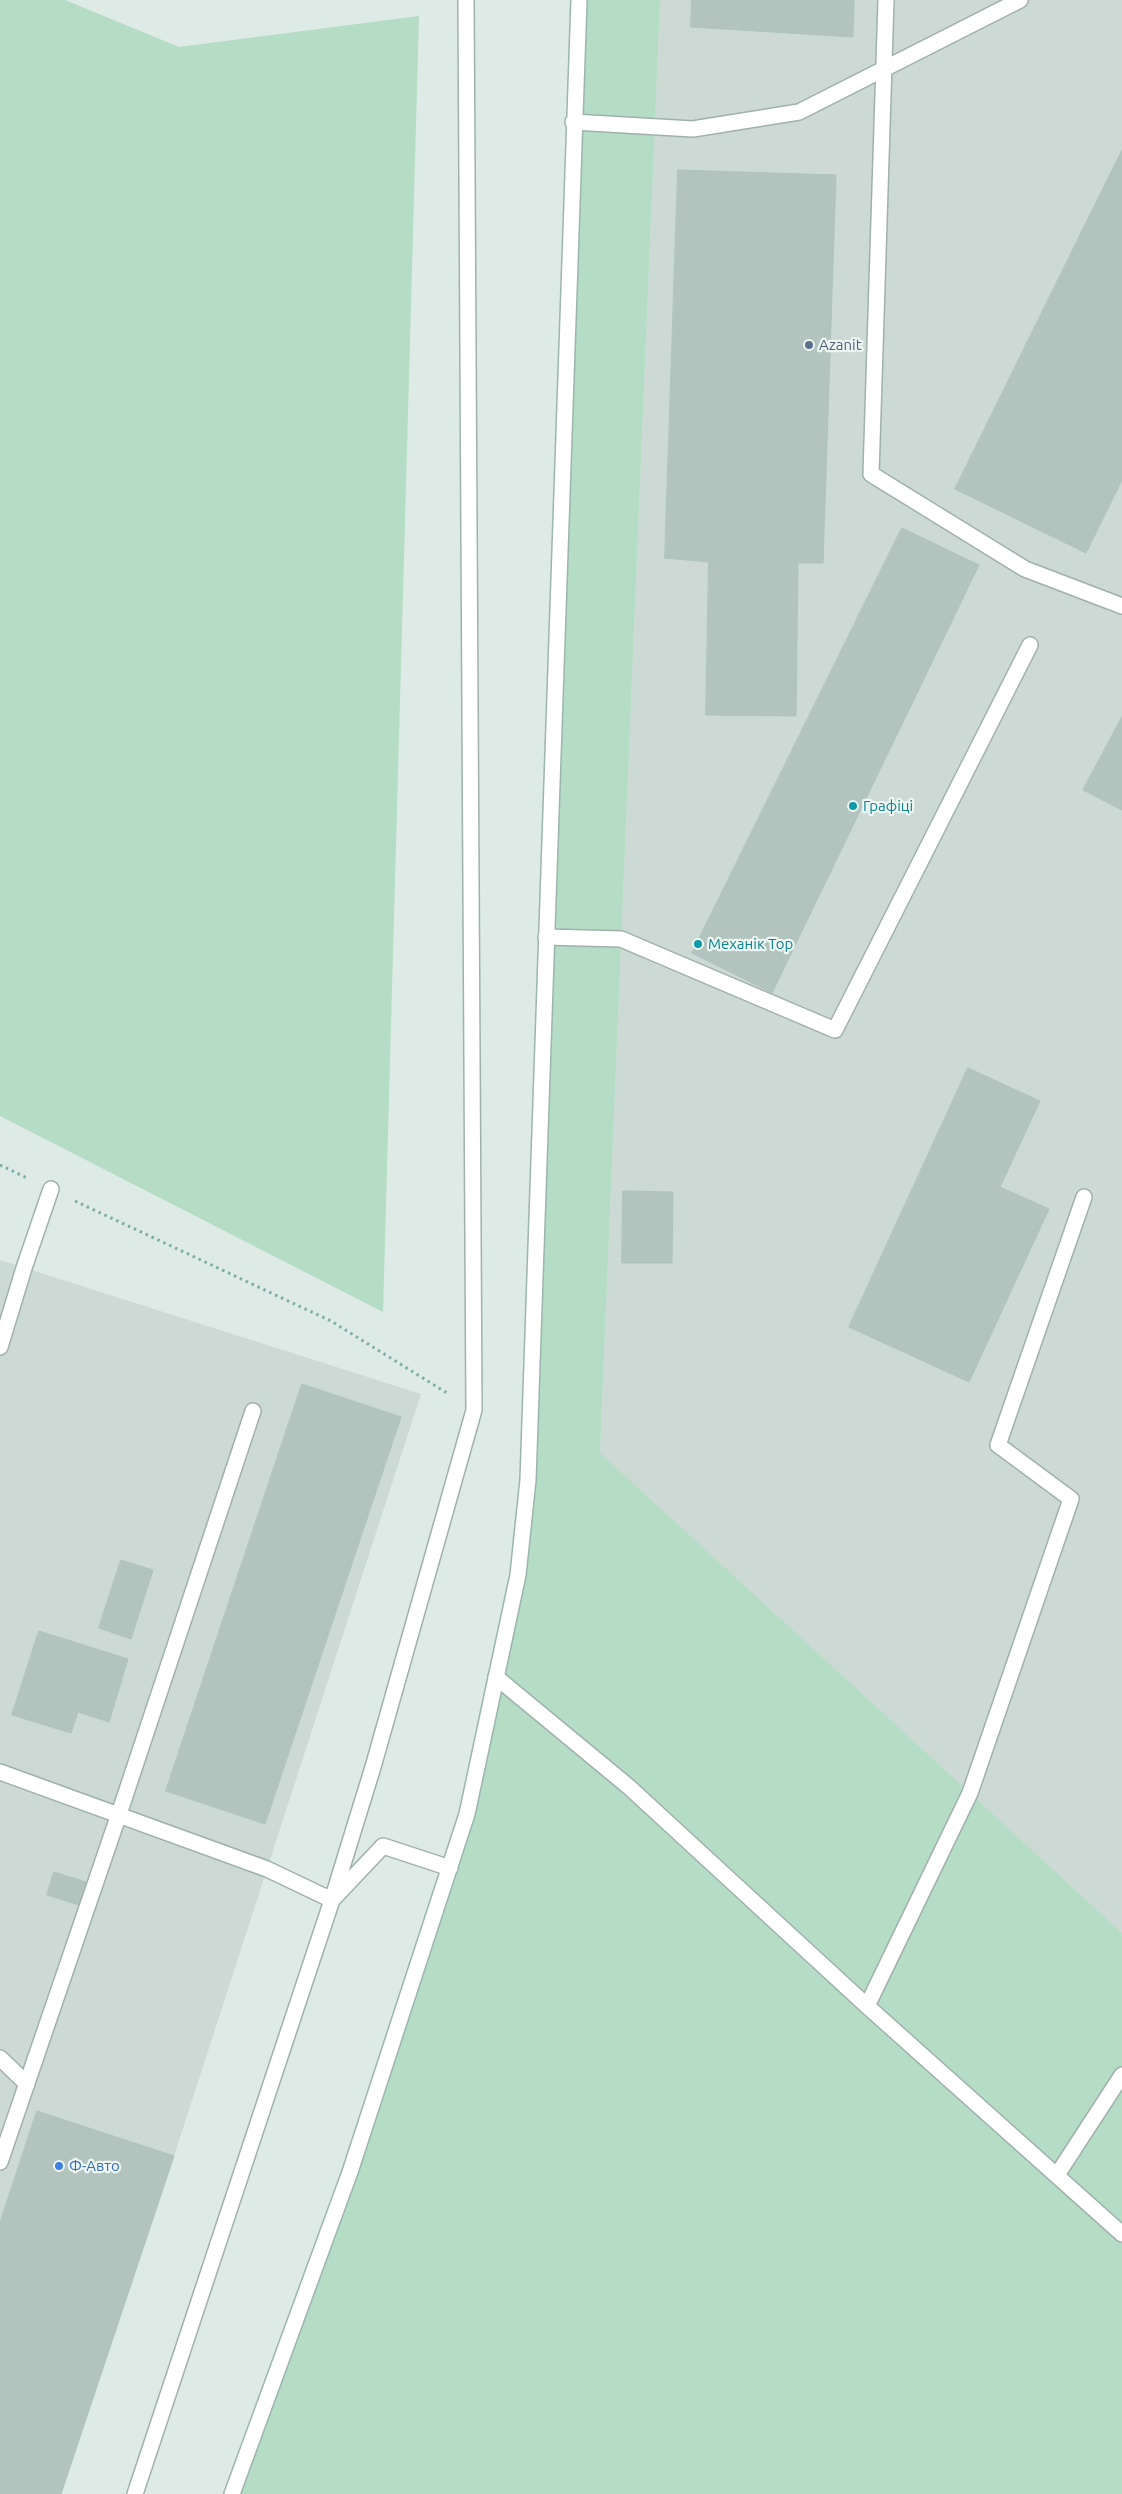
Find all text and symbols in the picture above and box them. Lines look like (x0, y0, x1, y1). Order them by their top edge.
place label: Azanit (819, 336, 862, 354)
marker: Azanit (803, 339, 815, 351)
place label: Графіці (863, 797, 913, 815)
marker: Графіці (847, 800, 859, 812)
place label: Механік Тор (708, 935, 793, 953)
marker: Механік Тор (692, 938, 704, 950)
place label: Ф-Авто (69, 2157, 120, 2175)
marker: Ф-Авто (53, 2160, 65, 2172)

